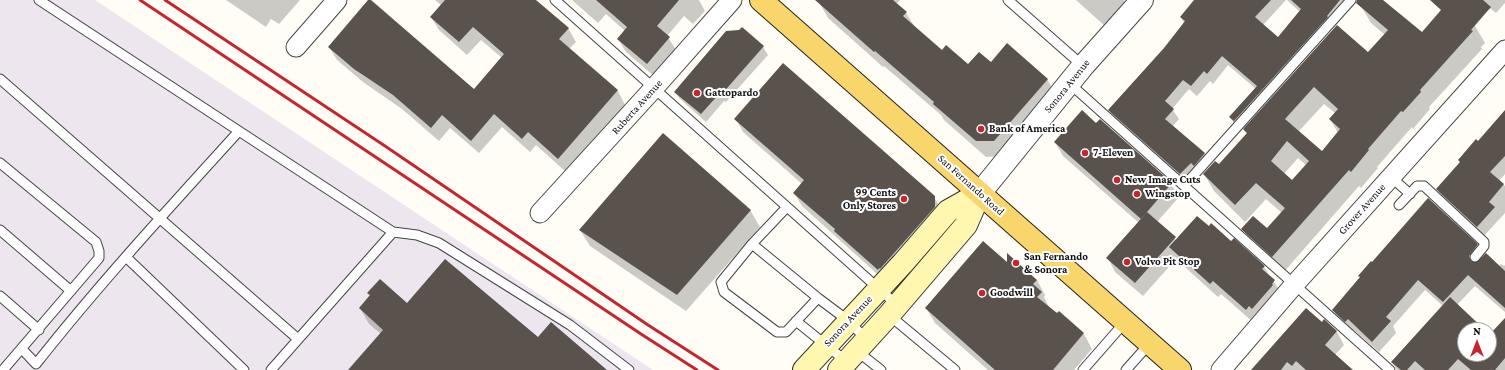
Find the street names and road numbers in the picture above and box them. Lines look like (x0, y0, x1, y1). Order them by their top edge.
street label: Sonora Avenue (1041, 57, 1093, 115)
street label: Ruberta Avenue (609, 77, 665, 137)
street label: San Fernando Road (935, 152, 1007, 218)
street label: Grover Avenue (1336, 181, 1388, 237)
street label: Sonora Avenue (821, 293, 875, 349)

